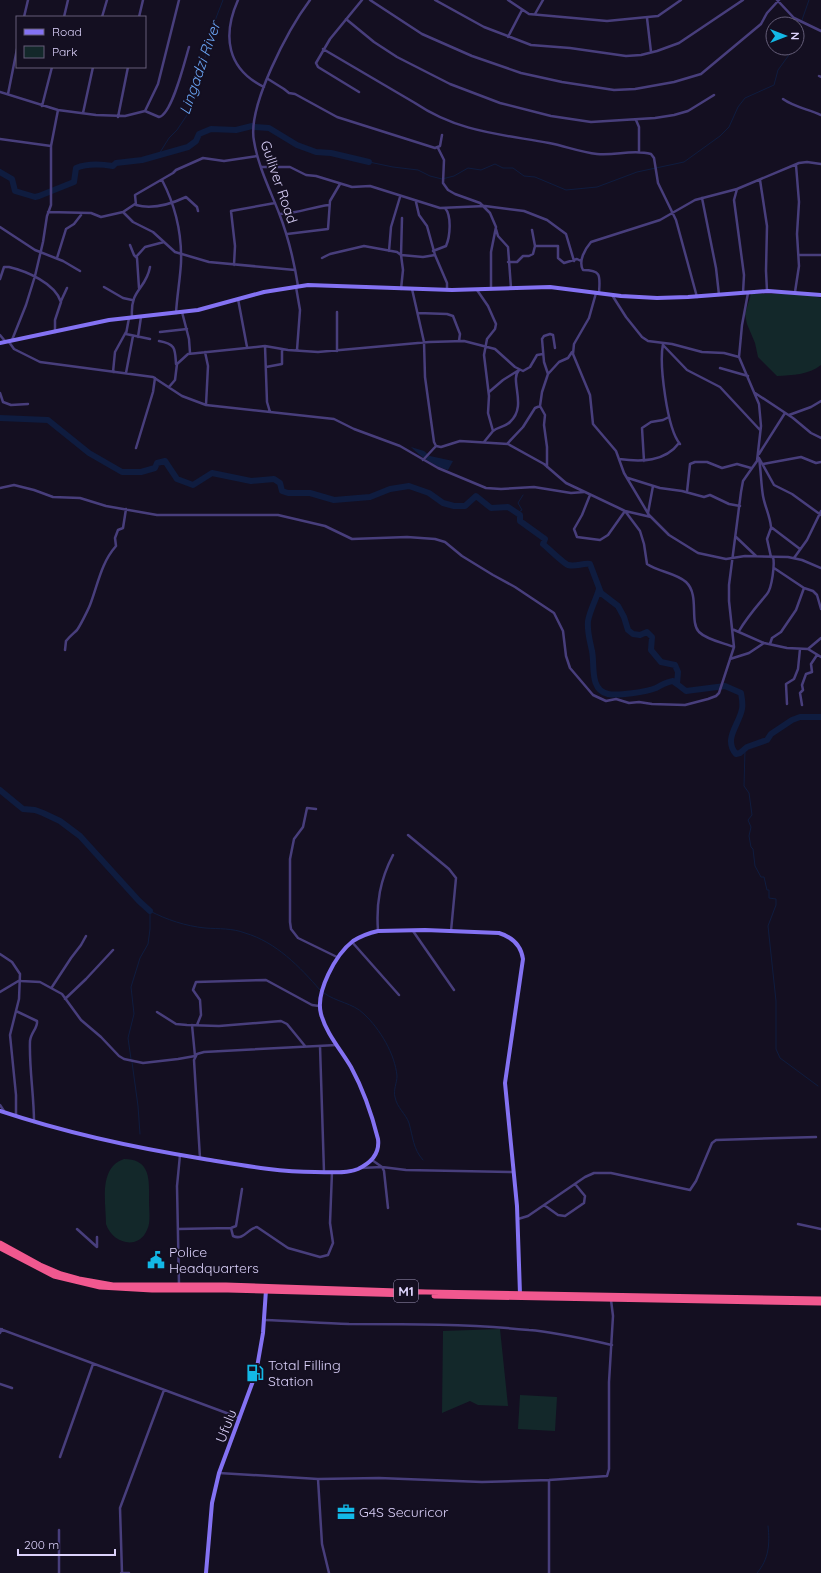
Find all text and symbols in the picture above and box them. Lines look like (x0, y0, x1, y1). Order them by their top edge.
legend (16, 16, 146, 68)
north arrow (765, 16, 805, 56)
water label: Lingadzi River (175, 17, 225, 117)
text: Road (52, 24, 82, 39)
text: N (788, 32, 802, 40)
text: Park (52, 44, 77, 59)
street label: Gulliver Road (256, 138, 302, 226)
place label: Police Headquarters (169, 1243, 259, 1277)
public building icon: Police Headquarters (146, 1250, 166, 1270)
road number: M1 (394, 1280, 418, 1302)
place label: Total Filling Station (268, 1356, 341, 1390)
fuel station icon: Total Filling Station (245, 1363, 265, 1383)
street label: Ufulu (211, 1407, 241, 1445)
office icon: G4S Securicor (336, 1502, 356, 1522)
place label: G4S Securicor (359, 1503, 449, 1521)
scale bar (18, 1531, 115, 1557)
text: 200 m (24, 1537, 59, 1552)

